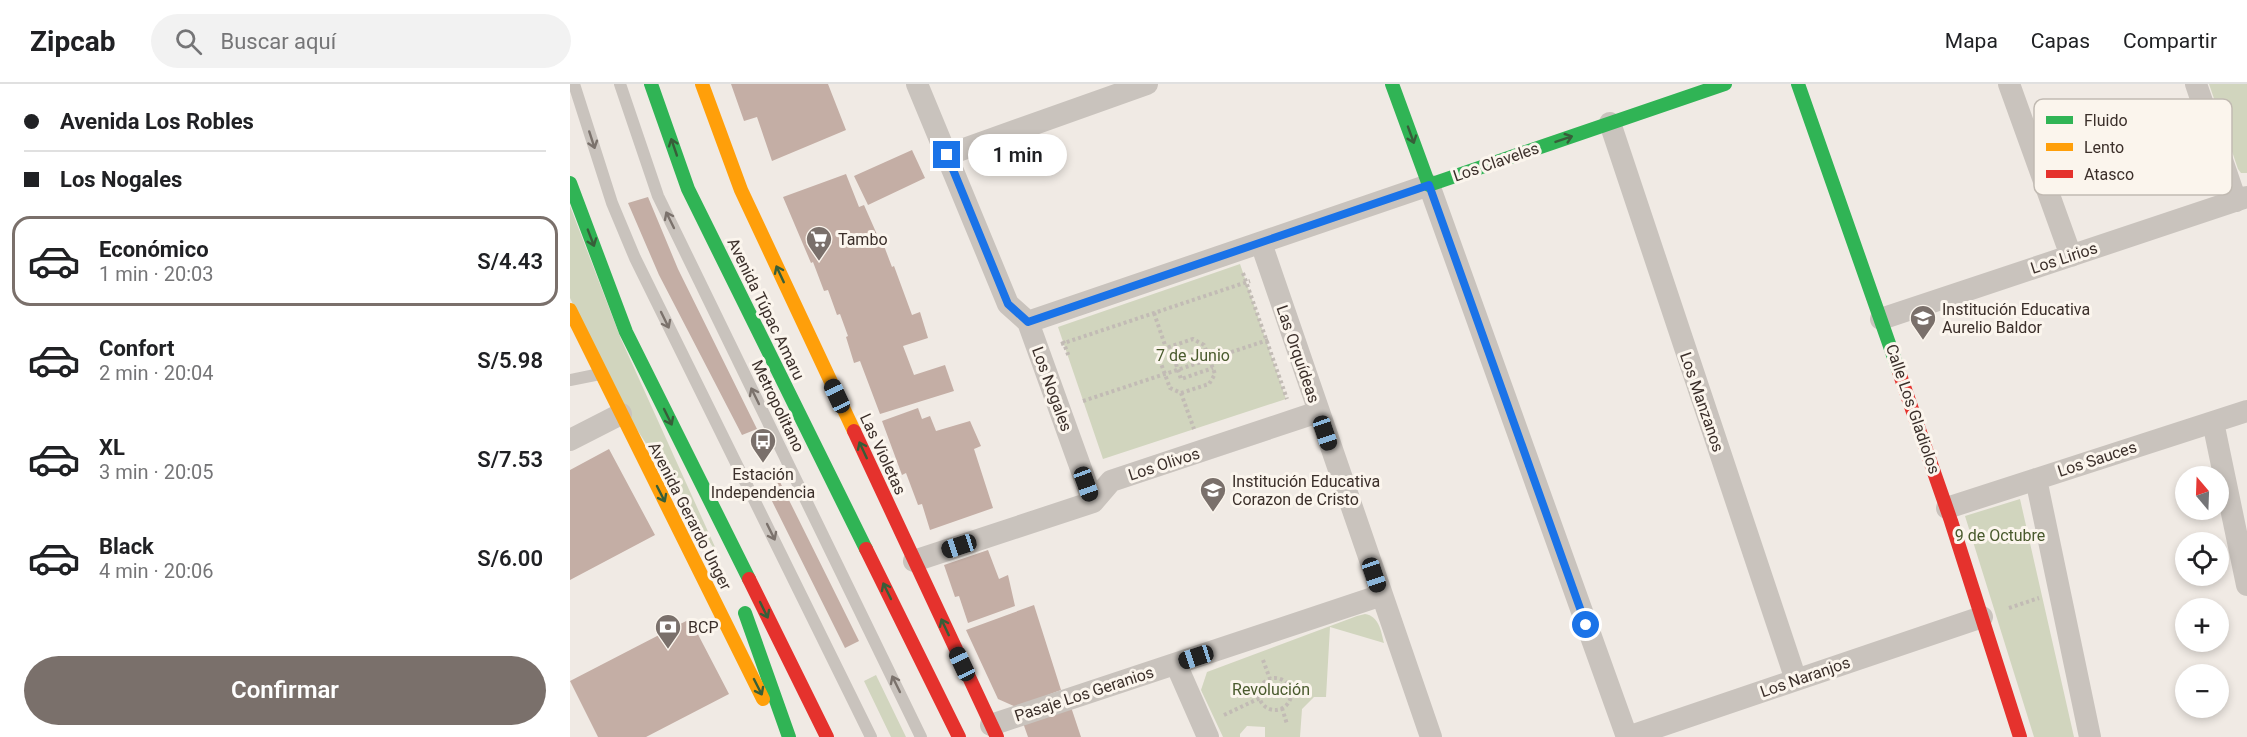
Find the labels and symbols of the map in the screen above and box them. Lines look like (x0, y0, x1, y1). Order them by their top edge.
legend (2034, 99, 2232, 195)
text: Fluido (2084, 111, 2128, 130)
one-way arrow (1406, 125, 1417, 143)
one-way arrow (587, 130, 598, 149)
one-way arrow (1554, 133, 1573, 144)
callout: 1 min (968, 134, 1067, 176)
street label: Los Claveles (1451, 138, 1541, 186)
text: Lento (2084, 138, 2124, 157)
one-way arrow (667, 139, 678, 157)
route end (933, 141, 960, 168)
text: Atasco (2084, 165, 2134, 184)
one-way arrow (664, 212, 675, 230)
supermarket icon: Tambo (804, 224, 834, 262)
one-way arrow (586, 228, 597, 247)
place label: Tambo (838, 230, 888, 249)
street label: Avenida Túpac Amaru (723, 235, 809, 383)
street label: Los Lirios (2028, 238, 2100, 278)
one-way arrow (773, 265, 785, 283)
place label: Institución Educativa Aurelio Baldor (1942, 300, 2090, 337)
street label: Las Orquídeas (1272, 303, 1324, 405)
school or university icon: Institución Educativa Aurelio Baldor (1908, 303, 1938, 341)
one-way arrow (660, 311, 672, 329)
street label: Calle Los Gladiolos (1882, 342, 1944, 476)
street label: Los Nogales (1028, 344, 1076, 434)
park label: 7 de Junio (1156, 346, 1230, 365)
street label: Los Manzanos (1676, 350, 1728, 454)
street label: Metropolitano (748, 357, 808, 455)
car (821, 376, 853, 416)
one-way arrow (749, 387, 760, 405)
one-way arrow (663, 407, 674, 425)
street label: Las Violetas (856, 410, 910, 498)
car (1311, 413, 1339, 453)
bus stop icon: Estación Independencia (748, 426, 778, 464)
street label: Los Sauces (2055, 437, 2139, 481)
street label: Avenida Gerardo Unger (644, 439, 736, 594)
one-way arrow (856, 442, 868, 460)
street label: Los Olivos (1126, 444, 1202, 484)
car (1071, 464, 1101, 504)
place label: Estación Independencia (711, 465, 815, 502)
north arrow (2175, 466, 2229, 520)
place label: Institución Educativa Corazon de Cristo (1232, 472, 1380, 509)
school or university icon: Institución Educativa Corazon de Cristo (1198, 475, 1228, 513)
one-way arrow (656, 485, 667, 503)
one-way arrow (765, 523, 777, 541)
park label: 9 de Octubre (1955, 526, 2045, 545)
car (939, 532, 979, 560)
car (1360, 555, 1388, 595)
one-way arrow (880, 582, 892, 600)
one-way arrow (759, 601, 770, 619)
route start (1572, 611, 1599, 638)
bank icon: BCP (653, 612, 683, 650)
place label: BCP (688, 618, 718, 637)
one-way arrow (939, 618, 951, 636)
car (1176, 643, 1216, 671)
car (946, 644, 978, 684)
street label: Los Naranjos (1757, 653, 1853, 701)
street label: Pasaje Los Geranios (1012, 663, 1156, 725)
one-way arrow (889, 676, 901, 694)
one-way arrow (752, 678, 764, 696)
park label: Revolución (1232, 680, 1310, 699)

